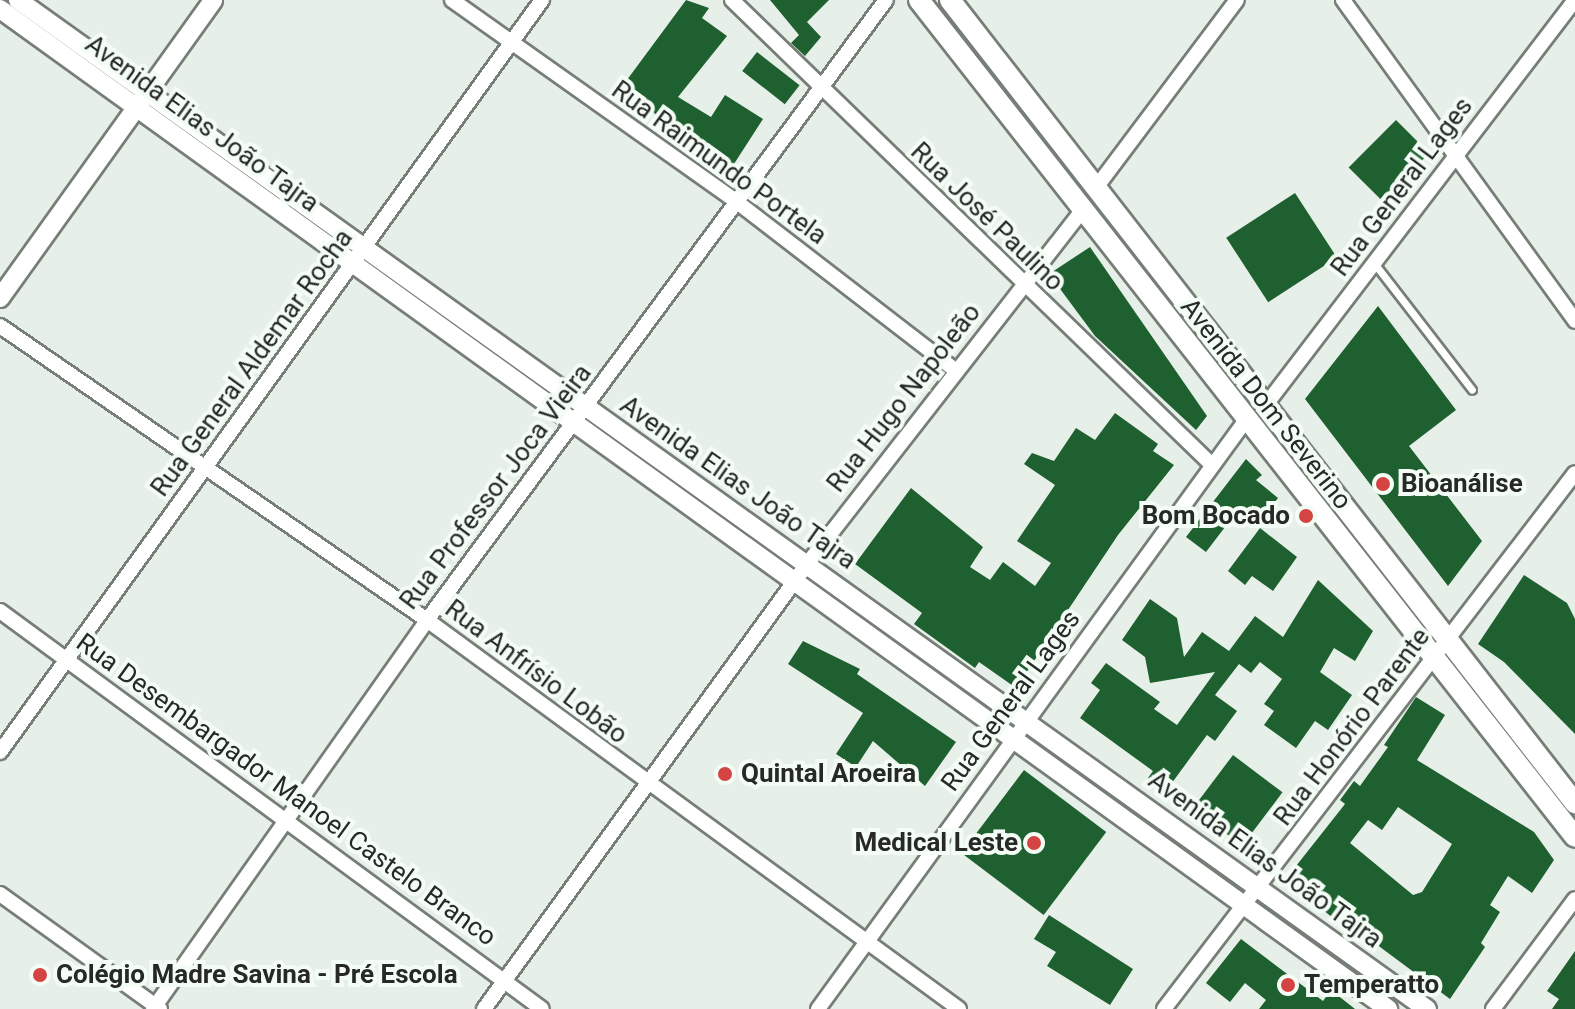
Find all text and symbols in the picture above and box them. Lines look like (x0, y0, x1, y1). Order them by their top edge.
street label: Avenida Elias João Tajra (79, 29, 325, 219)
street label: Rua Raimundo Portela (605, 75, 833, 251)
street label: Rua General Lages (1325, 91, 1479, 283)
street label: Rua José Paulino (904, 136, 1070, 298)
street label: Rua General Aldemar Rocha (145, 223, 359, 503)
street label: Avenida Dom Severino (1174, 292, 1358, 516)
street label: Rua Hugo Napoleão (821, 297, 987, 499)
street label: Rua Professor Joca Vieira (394, 358, 598, 616)
street label: Avenida Elias João Tajra (614, 390, 862, 576)
place label: Bioanálise (1401, 468, 1523, 500)
marker: Bioanálise (1372, 473, 1394, 495)
place label: Bom Bocado (1142, 500, 1290, 532)
marker: Bom Bocado (1297, 507, 1315, 525)
street label: Rua Anfrísio Lobão (439, 593, 633, 751)
street label: Rua General Lages (935, 605, 1087, 797)
street label: Rua Honório Parente (1268, 622, 1436, 832)
street label: Rua Desembargador Manoel Castelo Branco (70, 627, 502, 953)
place label: Quintal Aroeira (741, 758, 916, 790)
marker: Quintal Aroeira (716, 765, 734, 783)
street label: Avenida Elias João Tajra (1142, 765, 1388, 955)
place label: Medical Leste (855, 827, 1018, 859)
marker: Medical Leste (1025, 834, 1043, 852)
place label: Colégio Madre Savina - Pré Escola (56, 959, 458, 991)
marker: Colégio Madre Savina - Pré Escola (31, 966, 49, 984)
place label: Temperatto (1304, 969, 1439, 1001)
marker: Temperatto (1279, 976, 1297, 994)

